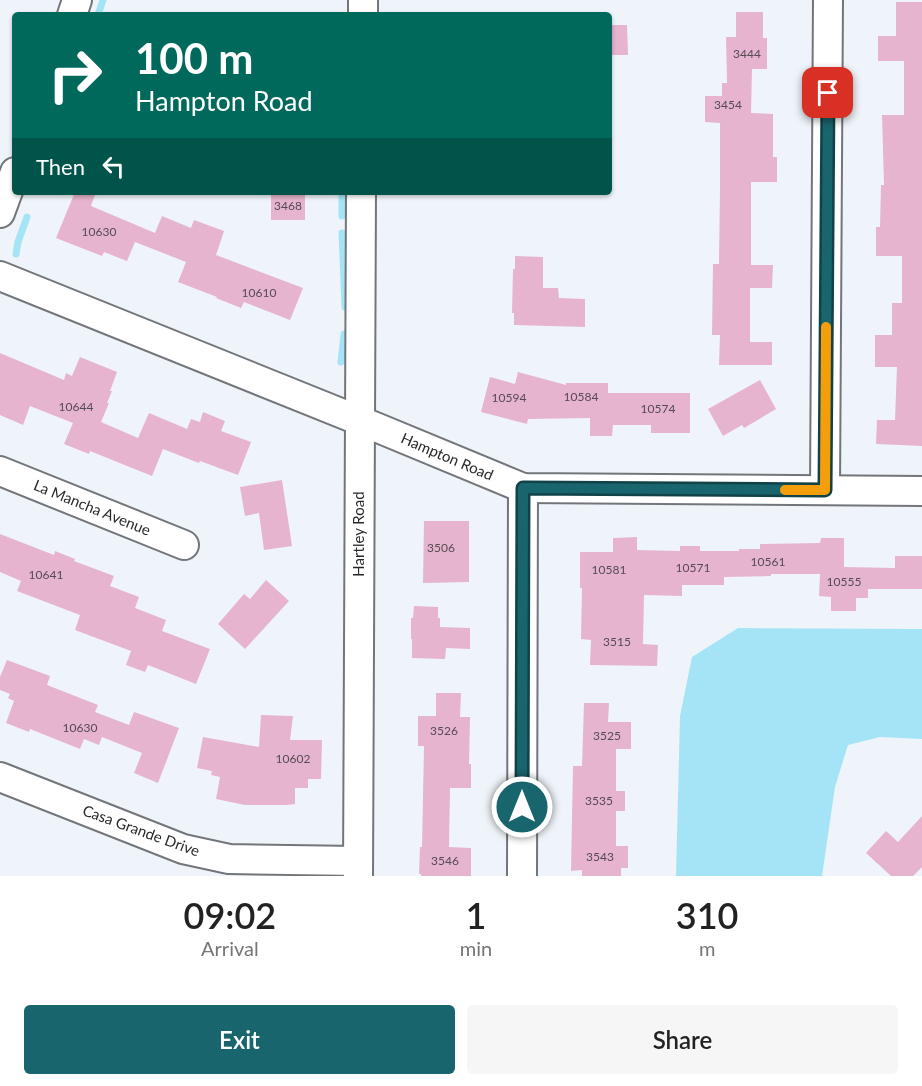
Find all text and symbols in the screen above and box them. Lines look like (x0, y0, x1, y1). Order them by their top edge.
text: 100 m (135, 33, 253, 83)
icon: right (36, 36, 114, 114)
house number: 3444 (733, 46, 761, 61)
pin (802, 67, 853, 118)
icon: arrive (811, 76, 844, 109)
text: Hampton Road (135, 84, 313, 117)
house number: 3454 (714, 97, 742, 112)
icon: left (97, 150, 130, 183)
text: Then (36, 153, 85, 180)
house number: 3468 (274, 198, 302, 213)
house number: 10630 (82, 224, 116, 239)
house number: 10610 (242, 285, 276, 300)
house number: 10584 (564, 389, 598, 404)
house number: 10594 (492, 390, 526, 405)
house number: 10644 (59, 399, 93, 414)
house number: 10574 (641, 401, 675, 416)
street label: Hampton Road (398, 429, 496, 484)
street label: La Mancha Avenue (31, 475, 154, 539)
street label: Hartley Road (349, 491, 367, 577)
house number: 3506 (427, 540, 455, 555)
house number: 10561 (751, 554, 785, 569)
house number: 10571 (676, 560, 710, 575)
house number: 10581 (592, 562, 626, 577)
house number: 10641 (29, 567, 63, 582)
house number: 10555 (827, 574, 861, 589)
house number: 3515 (603, 634, 631, 649)
house number: 10630 (63, 720, 97, 735)
house number: 3526 (430, 723, 458, 738)
house number: 3525 (593, 728, 621, 743)
house number: 10602 (276, 751, 310, 766)
position arrow (490, 775, 554, 839)
house number: 3535 (585, 793, 613, 808)
street label: Casa Grande Drive (80, 801, 202, 860)
house number: 3543 (586, 849, 614, 864)
house number: 3546 (431, 853, 459, 868)
text: 09:02 (184, 893, 276, 937)
text: 1 (466, 893, 486, 937)
text: 310 (676, 893, 738, 937)
text: Arrival (201, 936, 259, 960)
text: min (460, 936, 492, 960)
text: m (699, 936, 715, 960)
button: Exit (24, 1005, 455, 1074)
button: Share (467, 1005, 898, 1074)

